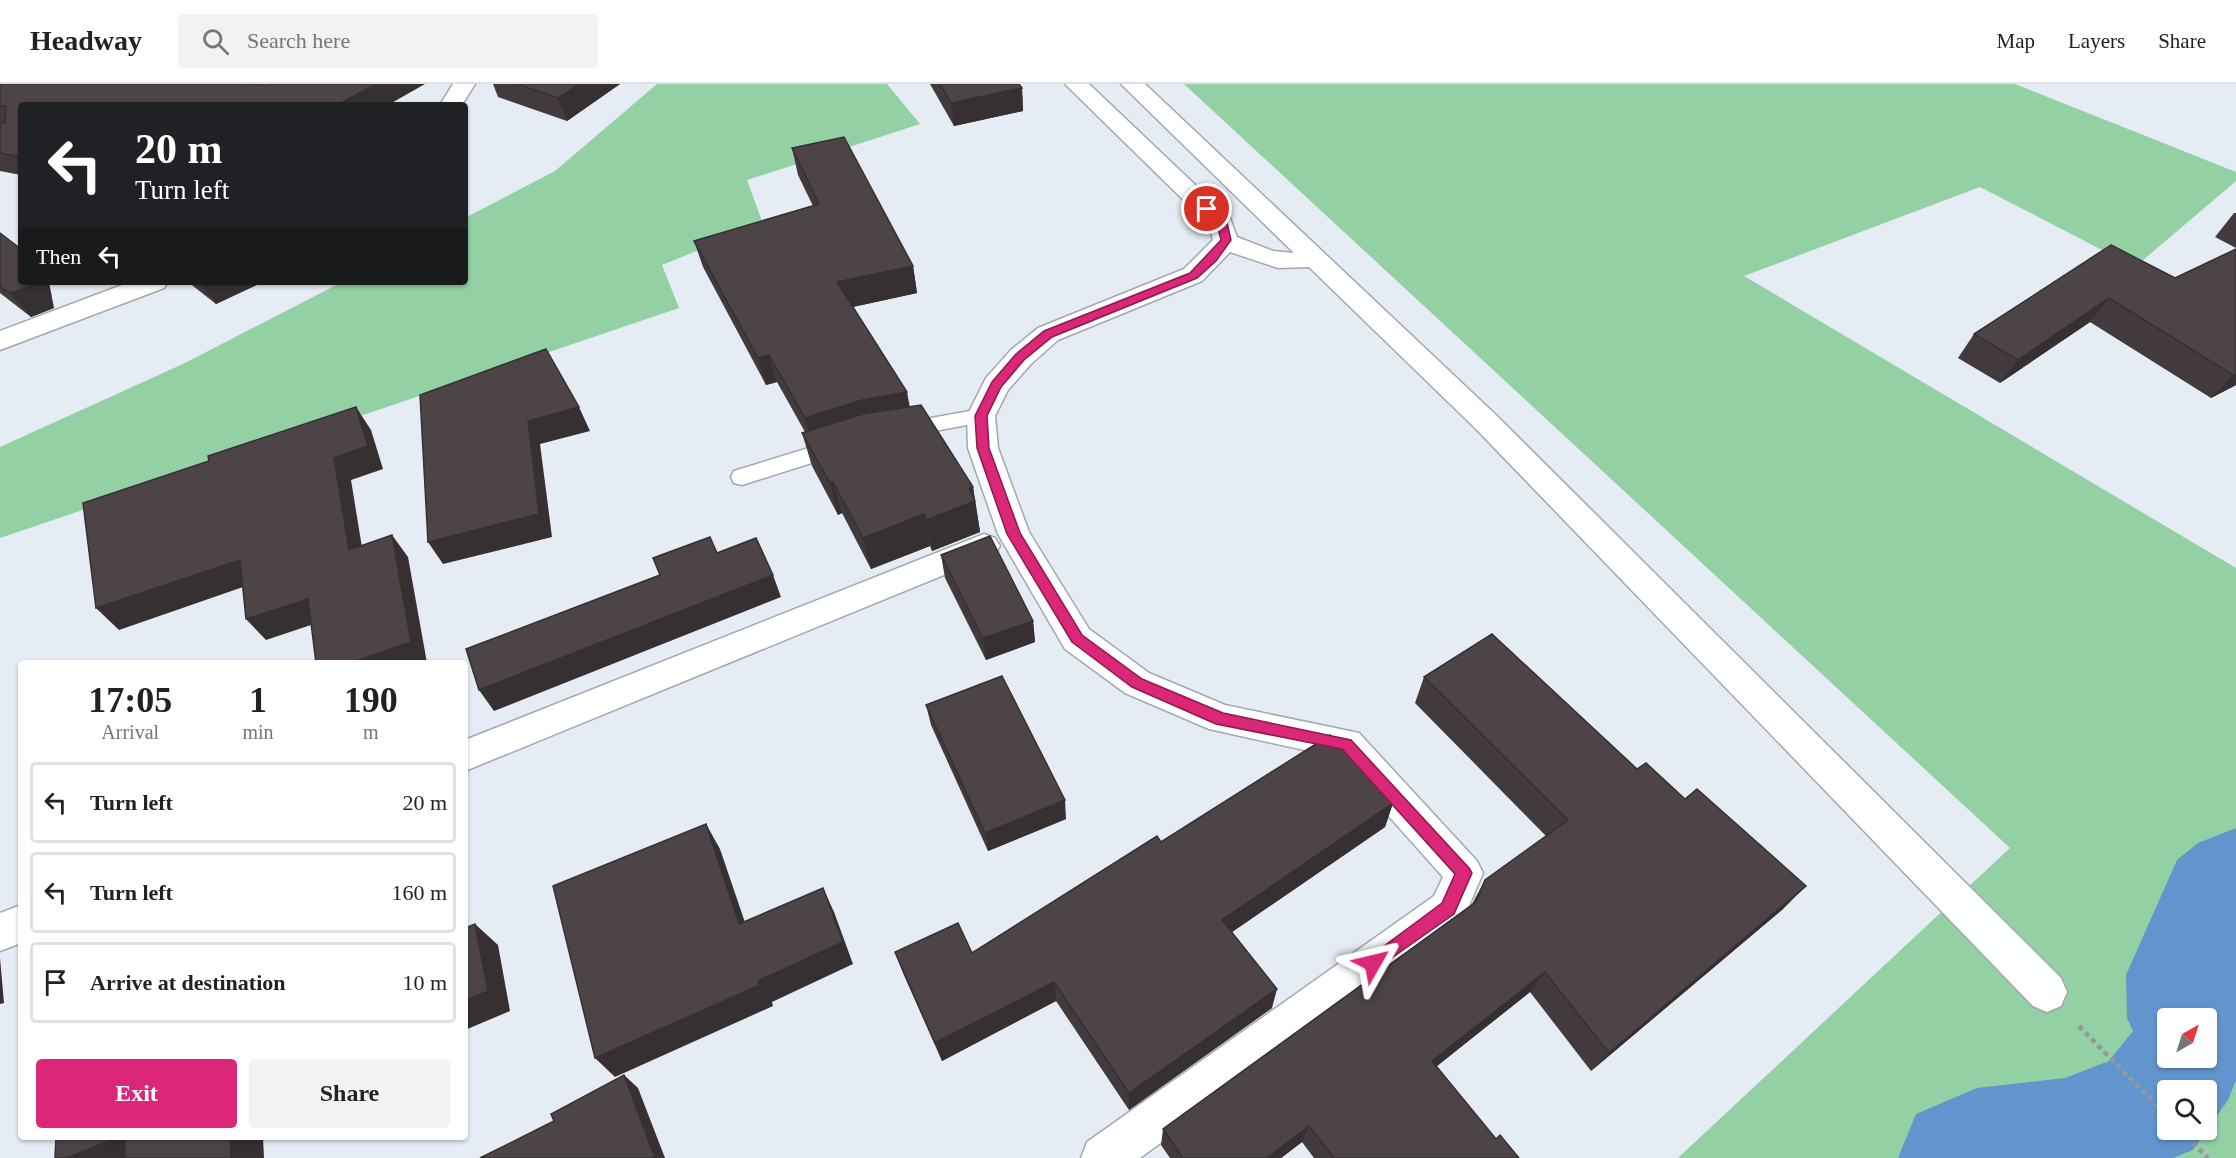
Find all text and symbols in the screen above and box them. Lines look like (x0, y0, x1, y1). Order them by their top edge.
search box (178, 14, 598, 68)
text: Headway (30, 25, 142, 56)
icon: search (199, 25, 232, 58)
text: Search here (247, 28, 350, 53)
text: Map (1997, 29, 2035, 53)
text: Layers (2068, 29, 2125, 53)
text: Share (2158, 29, 2206, 53)
icon: left (36, 126, 114, 204)
text: 20 m (135, 126, 223, 172)
text: Turn left (135, 175, 229, 205)
pin (1181, 183, 1232, 234)
icon: arrive (1190, 192, 1223, 225)
icon: left (93, 240, 126, 273)
text: Then (36, 244, 81, 269)
text: 17:05 (88, 680, 172, 720)
text: 1 (249, 680, 267, 720)
text: 190 (344, 680, 398, 720)
text: Arrival (101, 721, 159, 743)
text: min (242, 721, 274, 743)
text: m (363, 721, 379, 743)
icon: left (39, 786, 72, 819)
text: Turn left (90, 790, 173, 815)
text: 20 m (402, 790, 447, 815)
icon: left (39, 876, 72, 909)
text: Turn left (90, 880, 173, 905)
text: 160 m (391, 880, 447, 905)
position arrow (1341, 931, 1405, 995)
icon: arrive (39, 966, 72, 999)
text: Arrive at destination (90, 970, 286, 995)
text: 10 m (402, 970, 447, 995)
north arrow (2157, 1008, 2217, 1068)
map controls (2157, 1008, 2217, 1140)
button: Exit (36, 1059, 237, 1128)
button: Share (249, 1059, 450, 1128)
button: search (2157, 1080, 2217, 1140)

